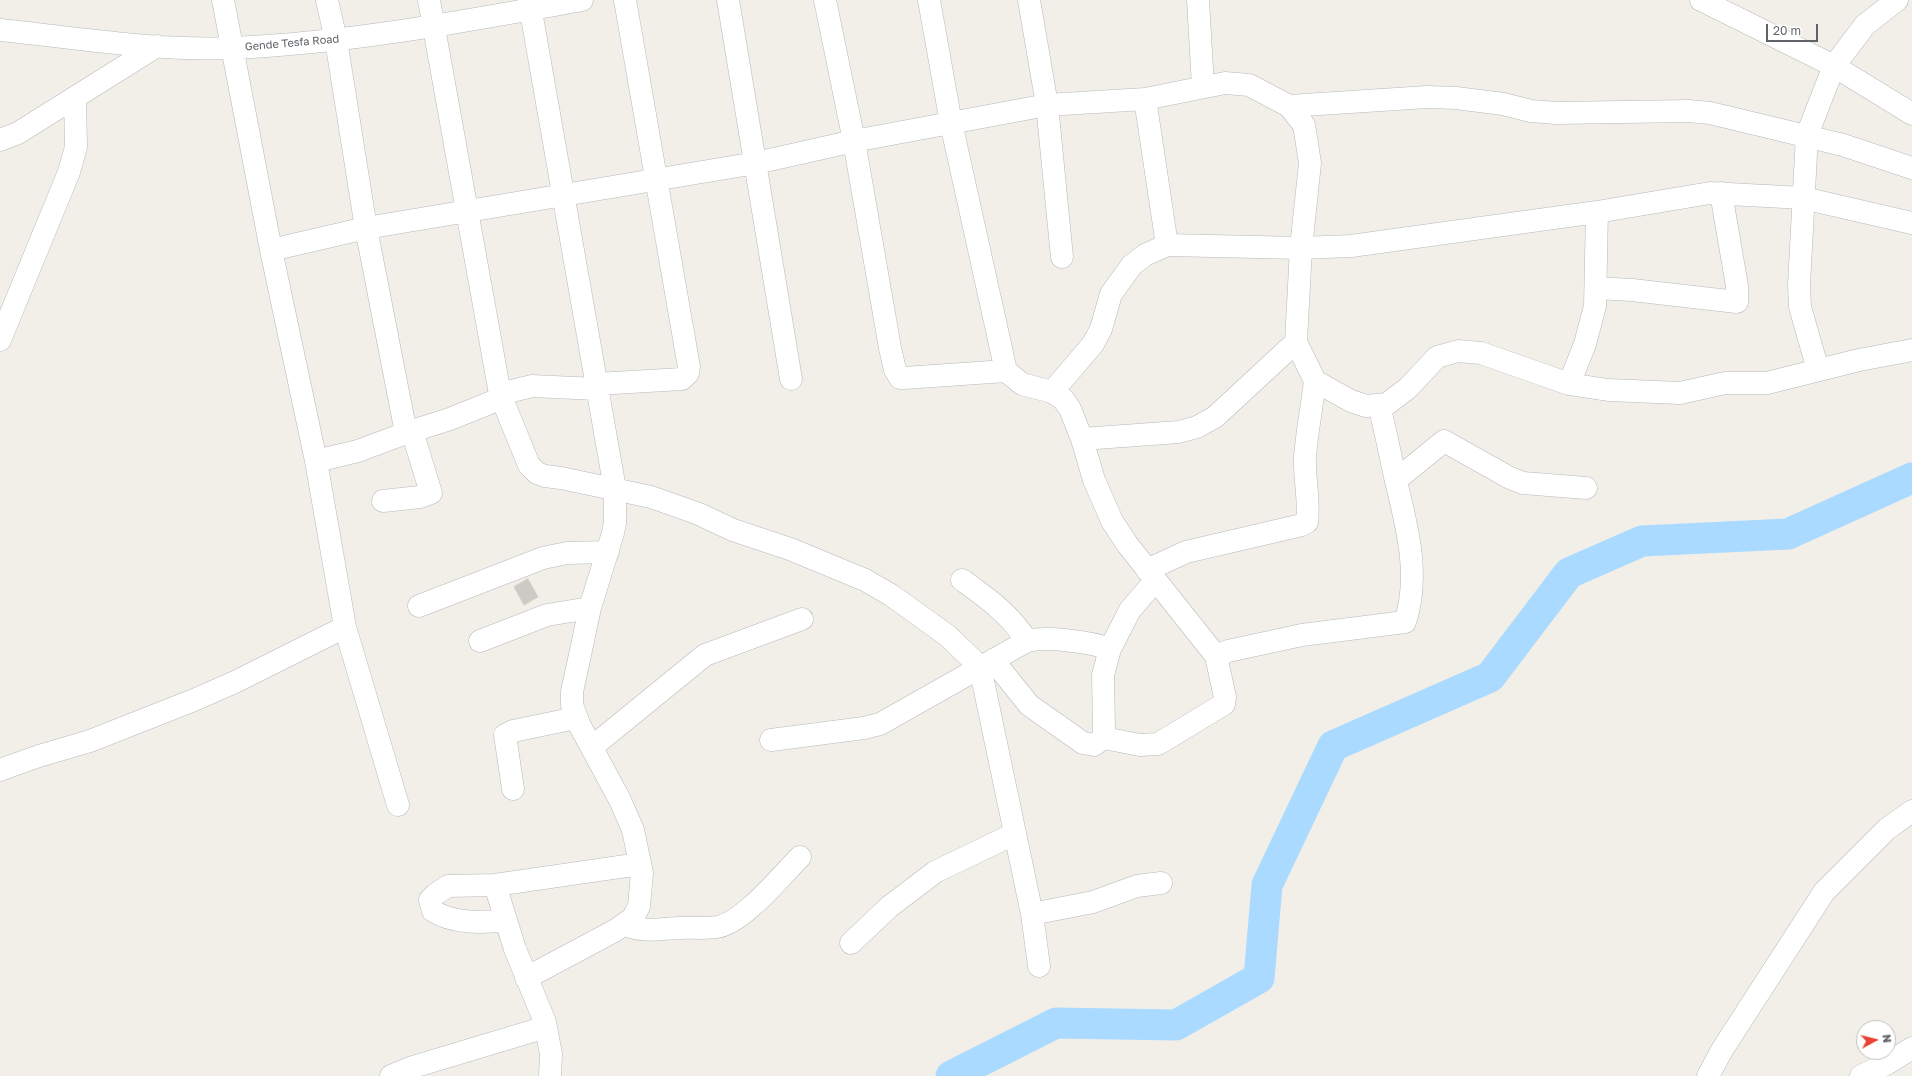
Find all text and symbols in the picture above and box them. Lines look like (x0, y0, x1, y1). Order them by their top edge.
scale bar (1768, 16, 1820, 42)
text: 20 m (1773, 23, 1801, 38)
street label: Gende Tesfa Road (244, 32, 340, 54)
north arrow (1856, 1020, 1896, 1060)
text: N (1880, 1034, 1894, 1044)

